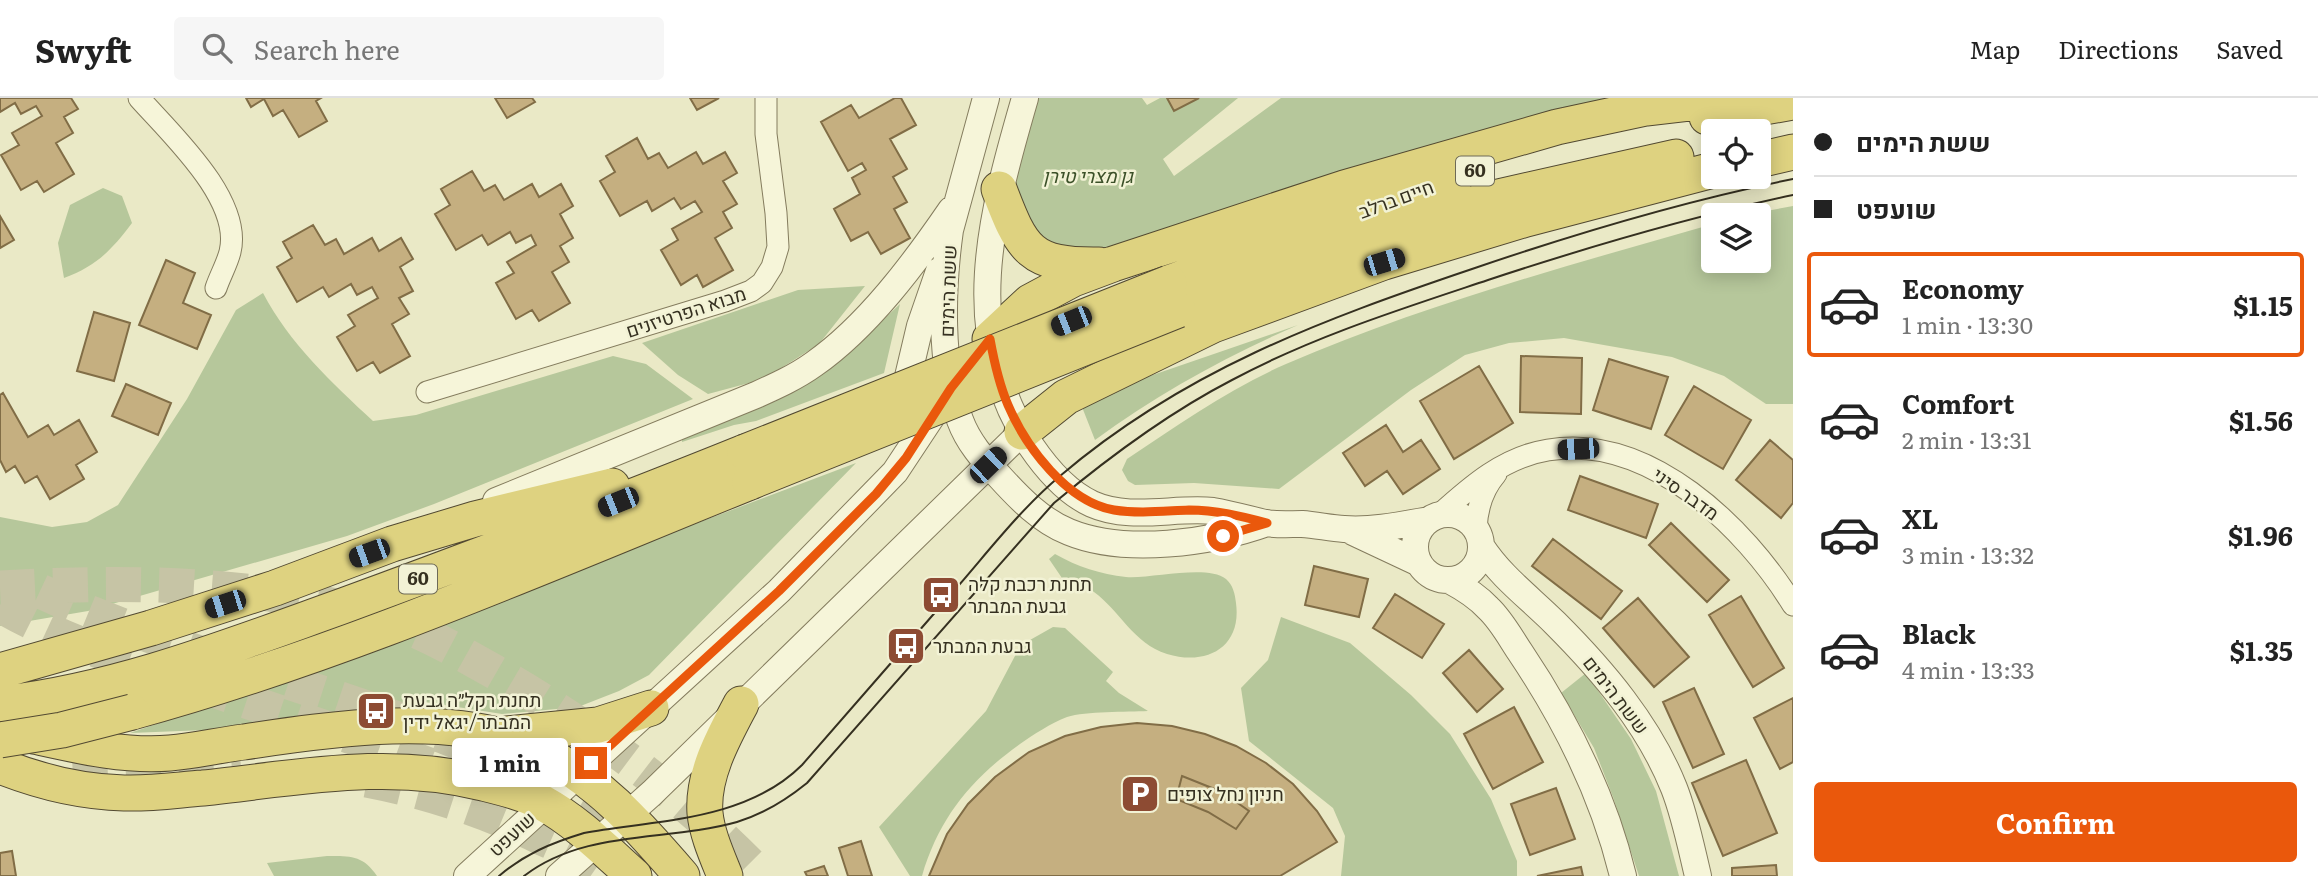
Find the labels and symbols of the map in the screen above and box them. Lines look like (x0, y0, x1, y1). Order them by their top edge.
road number: 60 (1456, 156, 1494, 186)
park label: גן מצרי טירן (1043, 161, 1135, 189)
street label: חיים ברלב (1354, 172, 1437, 225)
street label: ששת הימים (931, 244, 963, 338)
car (1361, 246, 1408, 278)
street label: מבוא הפרטיזנים (622, 278, 749, 344)
car (1048, 303, 1095, 339)
car (1557, 437, 1600, 461)
car (966, 443, 1011, 487)
street label: מדבר סיני (1648, 460, 1726, 526)
car (595, 484, 642, 520)
route start (1207, 520, 1239, 552)
car (346, 536, 393, 570)
road number: 60 (399, 564, 437, 593)
place label: תחנת רכבת קלה גבעת המבתר (968, 569, 1092, 619)
bus stop icon: תחנת רכבת קלה גבעת המבתר (920, 574, 962, 616)
car (202, 588, 249, 620)
bus stop icon: גבעת המבתר (885, 625, 927, 667)
place label: גבעת המבתר (933, 631, 1031, 659)
street label: ששת הימים (1577, 649, 1656, 739)
place label: תחנת רקל״ה גבעת המבתר/יגאל ידין (403, 685, 541, 735)
bus stop icon: תחנת רקל״ה גבעת המבתר/יגאל ידין (355, 690, 397, 732)
callout: 1 min (451, 738, 566, 788)
route end (575, 747, 607, 779)
parking icon: חניון נחל צופים (1119, 773, 1161, 815)
place label: חניון נחל צופים (1167, 779, 1284, 807)
street label: שועפט (482, 804, 541, 862)

